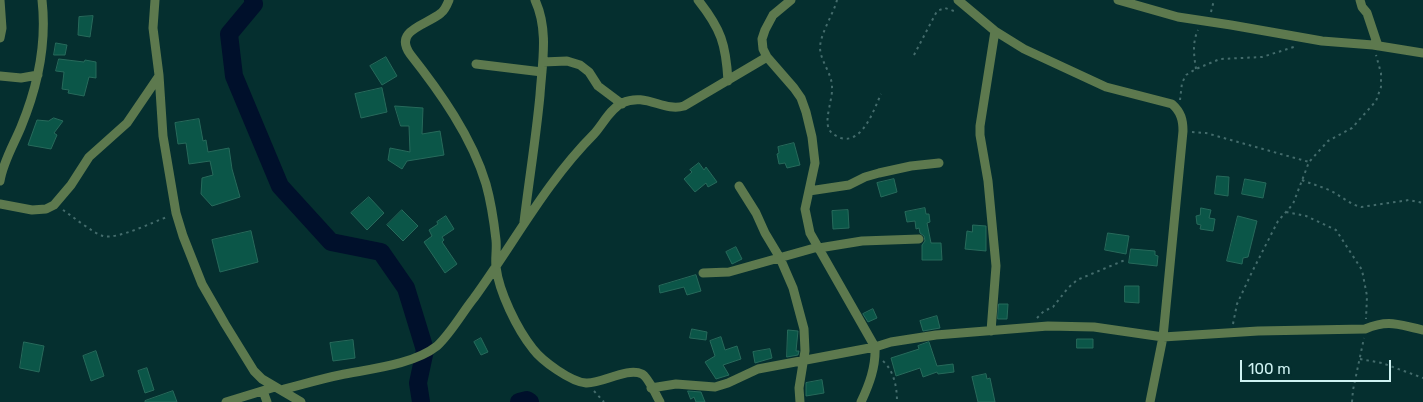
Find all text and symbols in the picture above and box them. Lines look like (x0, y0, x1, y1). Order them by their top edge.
scale bar (1243, 350, 1394, 382)
text: 100 m (1248, 360, 1290, 378)

